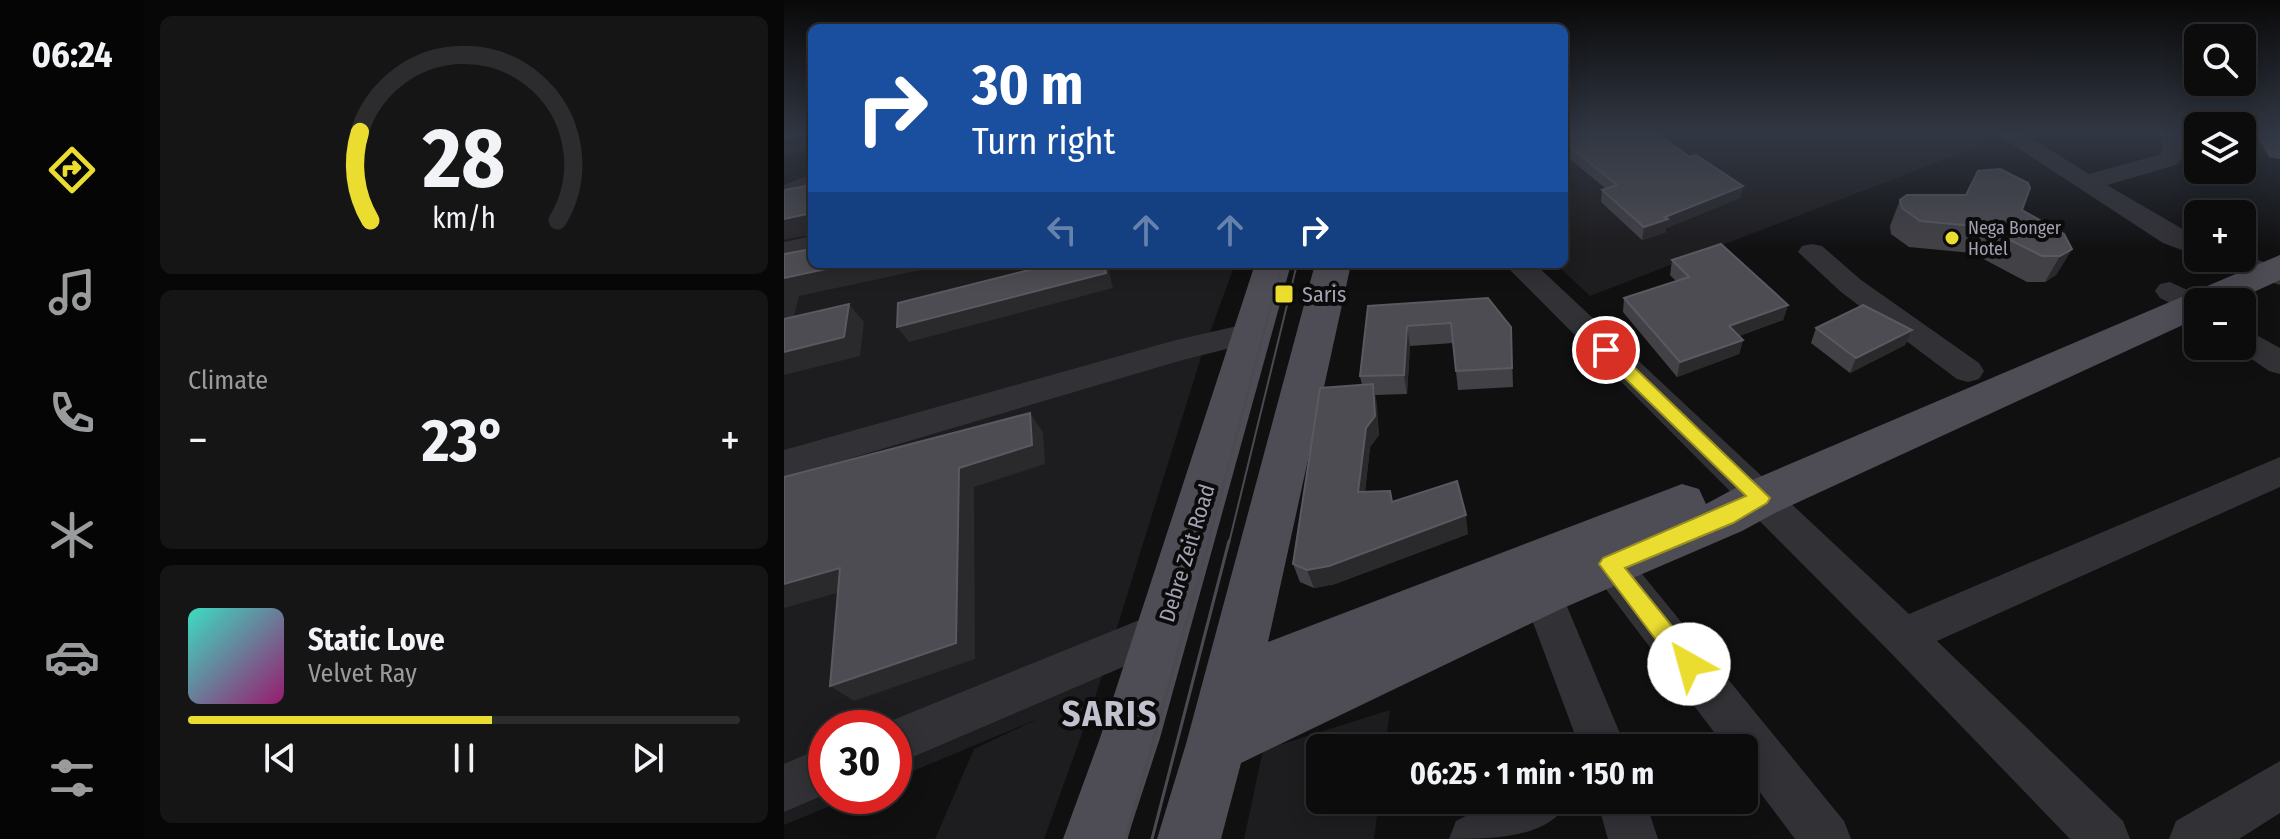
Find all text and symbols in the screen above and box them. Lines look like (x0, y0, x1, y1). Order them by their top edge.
map controls (2184, 24, 2256, 360)
button: search (2184, 24, 2256, 96)
text: 06:24 (31, 33, 113, 77)
text: 30 m (972, 52, 1083, 119)
icon: right (840, 56, 944, 160)
text: 28 (422, 109, 505, 209)
button: layers (2184, 112, 2256, 184)
text: Turn right (972, 120, 1115, 164)
icon: directions (44, 142, 100, 198)
button: + (2184, 200, 2256, 272)
text: km/h (432, 201, 496, 236)
icon: left (1040, 208, 1084, 252)
icon: ahead (1124, 208, 1168, 252)
icon: ahead (1208, 208, 1252, 252)
icon: right (1292, 208, 1336, 252)
place label: Nega Bonger Hotel (1968, 217, 2062, 260)
marker: Nega Bonger Hotel (1943, 229, 1961, 247)
icon: music (44, 264, 100, 320)
place label: Saris (1302, 281, 1346, 308)
marker: Saris (1273, 283, 1295, 305)
button: − (2184, 288, 2256, 360)
pin (1572, 316, 1640, 384)
icon: arrive (1584, 328, 1628, 372)
text: Climate (188, 365, 268, 396)
icon: phone (44, 385, 100, 441)
text: 23° (422, 405, 506, 477)
text: − (188, 414, 208, 467)
text: + (720, 414, 740, 467)
street label: Debre Zeit Road (1153, 481, 1221, 625)
icon: climate (44, 507, 100, 563)
text: Static Love (308, 622, 445, 658)
position arrow (1647, 622, 1731, 706)
icon: car (44, 629, 100, 685)
text: Velvet Ray (308, 658, 417, 689)
district label: SARIS (1062, 692, 1158, 736)
speed limit sign: 30 (808, 710, 912, 814)
icon: previous (258, 736, 302, 780)
icon: pause (442, 736, 486, 780)
icon: next (626, 736, 670, 780)
icon: filters (44, 750, 100, 806)
text: 06:25 · 1 min · 150 m (1410, 756, 1654, 792)

